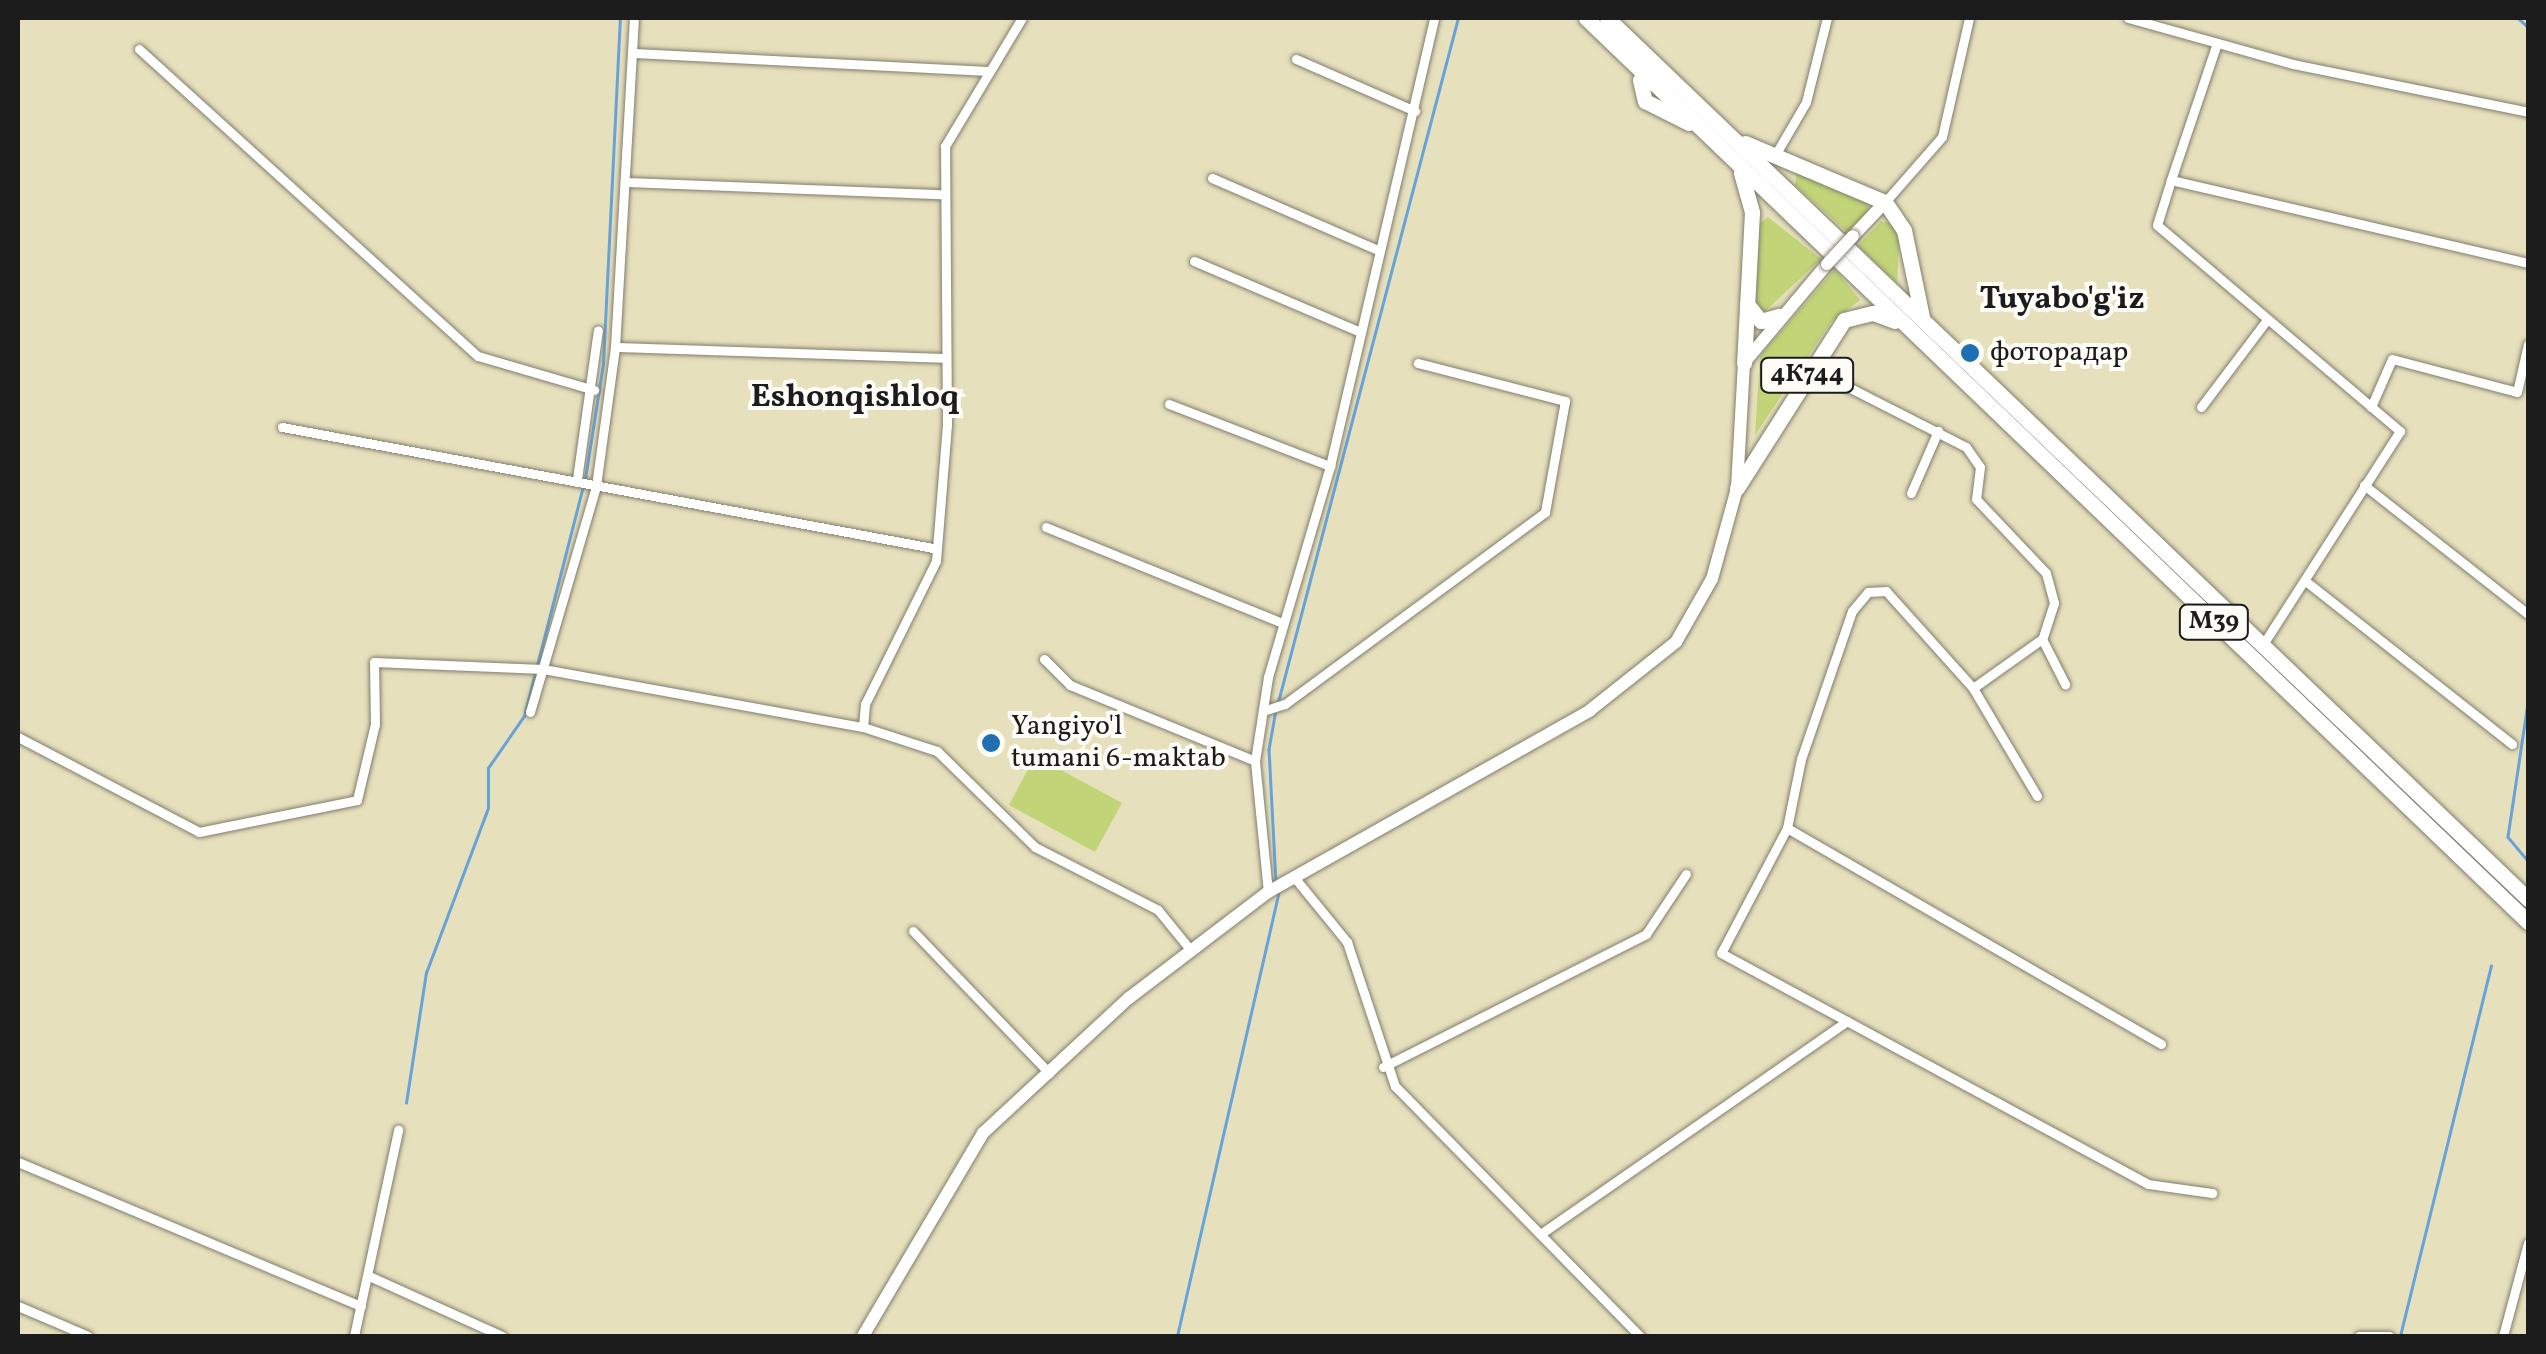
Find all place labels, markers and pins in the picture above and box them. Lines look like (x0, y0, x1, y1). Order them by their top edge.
place label: фоторадар (1990, 336, 2128, 370)
marker: фоторадар (1959, 342, 1981, 364)
place label: Yangiyo'l tumani 6-maktab (1011, 710, 1226, 776)
marker: Yangiyo'l tumani 6-maktab (980, 732, 1002, 754)

